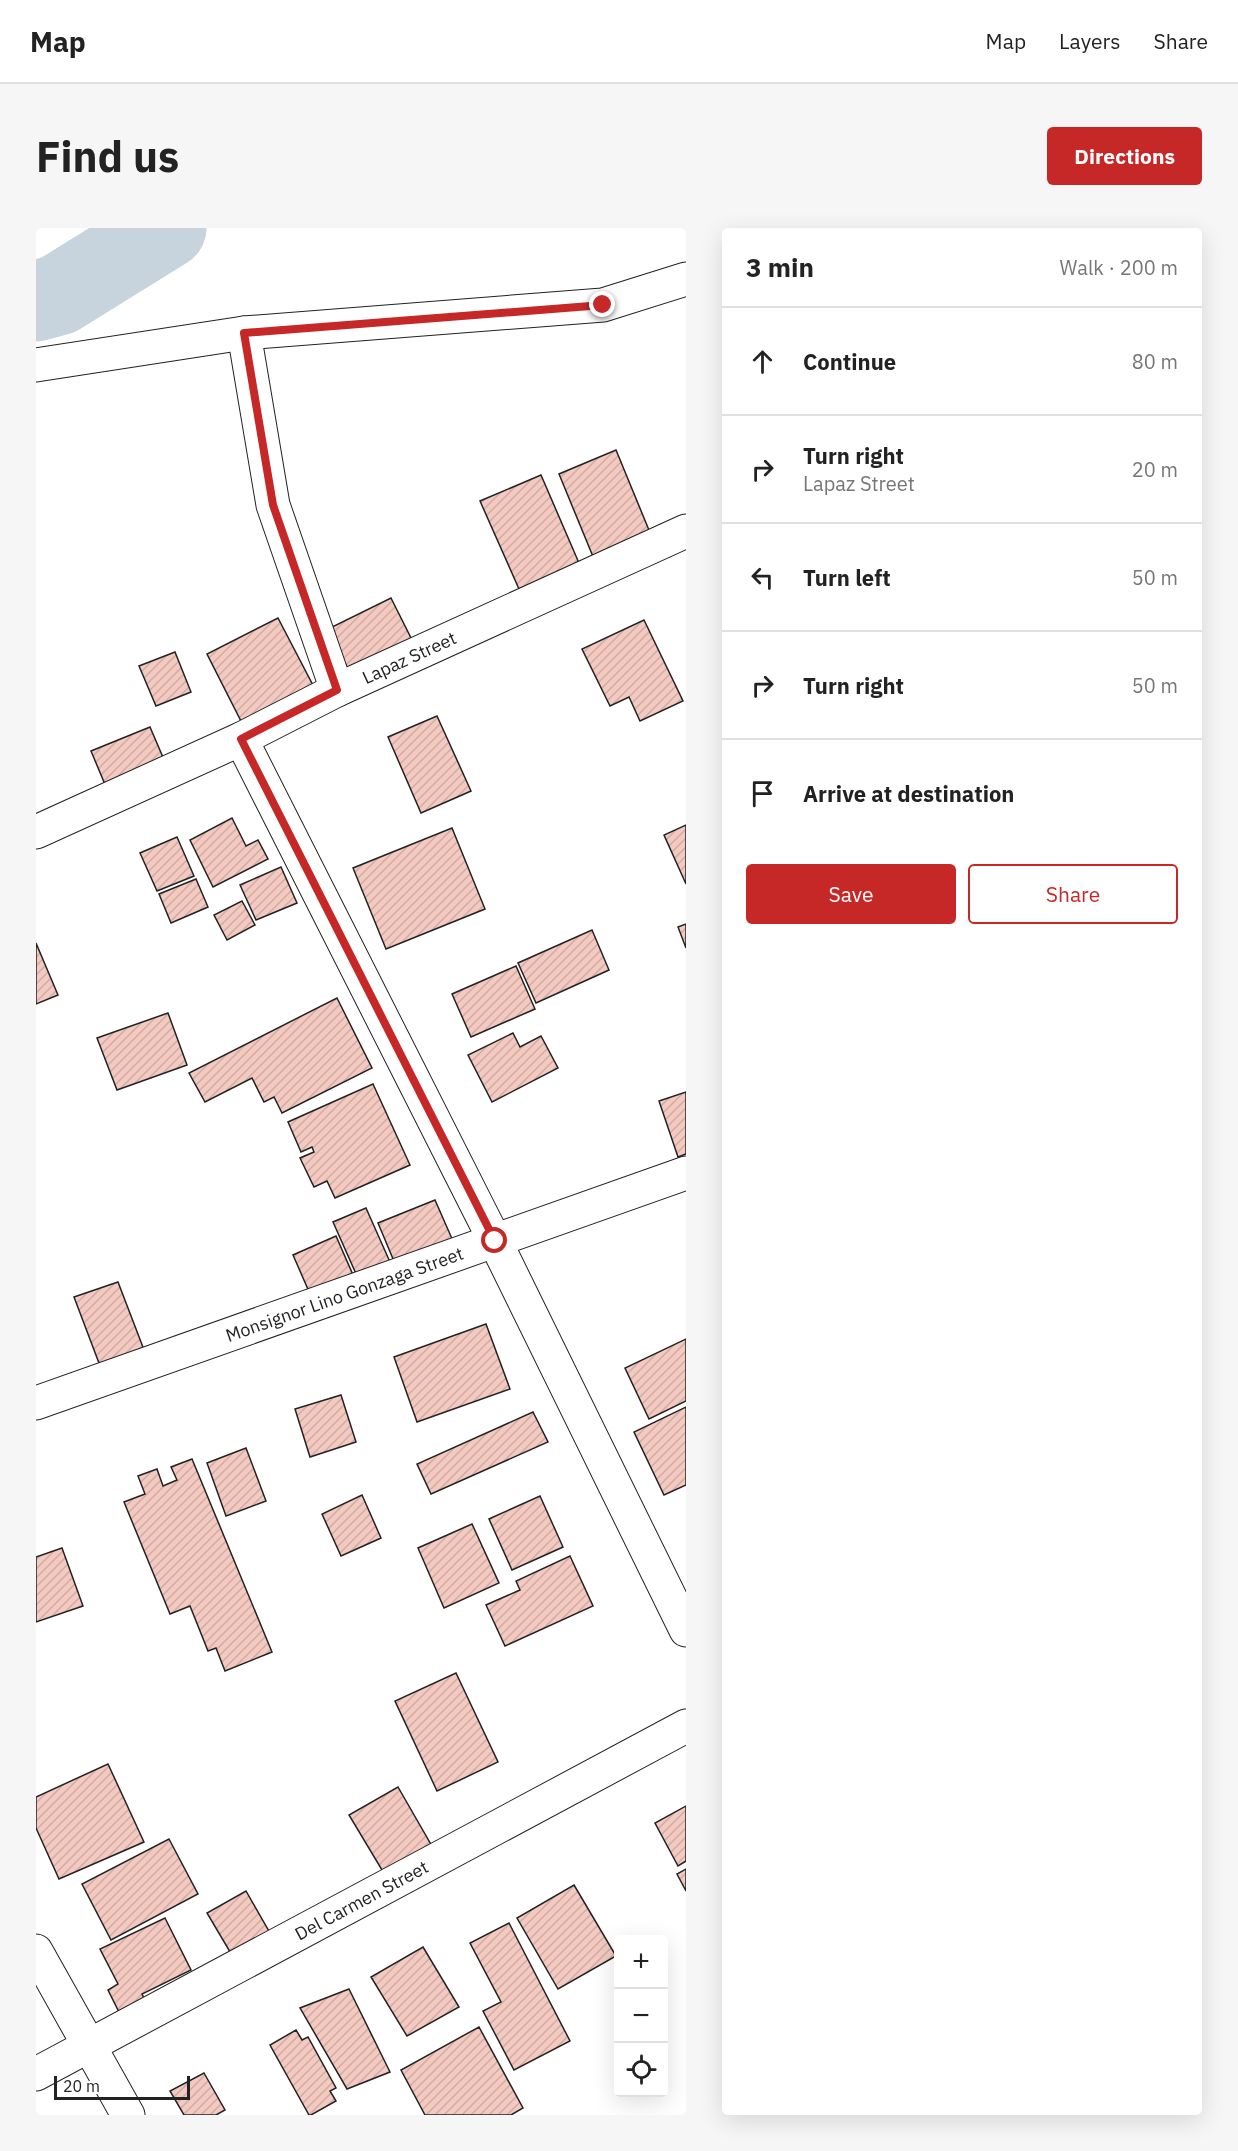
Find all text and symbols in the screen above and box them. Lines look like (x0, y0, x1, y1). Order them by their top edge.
text: Map (30, 23, 86, 60)
text: Map (986, 27, 1026, 55)
text: Layers (1059, 27, 1121, 55)
text: Share (1154, 27, 1208, 55)
button: Directions (1047, 127, 1202, 185)
text: Find us (36, 129, 179, 184)
text: 3 min (746, 250, 814, 284)
text: Walk · 200 m (1060, 254, 1178, 281)
route end (589, 291, 615, 317)
icon: ahead (746, 345, 779, 378)
text: Continue (803, 347, 896, 376)
text: 80 m (1132, 348, 1178, 375)
text: Turn right (803, 441, 904, 470)
icon: right (746, 453, 779, 486)
text: 20 m (1132, 456, 1178, 483)
text: Lapaz Street (803, 470, 915, 497)
icon: left (746, 561, 779, 594)
text: Turn left (803, 563, 891, 592)
text: 50 m (1132, 564, 1178, 591)
street label: Lapaz Street (358, 626, 460, 689)
icon: right (746, 669, 779, 702)
text: Turn right (803, 671, 904, 700)
text: 50 m (1132, 672, 1178, 699)
icon: arrive (746, 777, 779, 810)
text: Arrive at destination (803, 779, 1014, 808)
button: Save (746, 864, 956, 924)
button: Share (968, 864, 1178, 924)
route start (481, 1227, 507, 1253)
street label: Monsignor Lino Gonzaga Street (222, 1241, 466, 1347)
street label: Del Carmen Street (291, 1855, 432, 1945)
map controls (614, 1935, 668, 2097)
button: + (614, 1935, 668, 1989)
button: − (614, 1989, 668, 2043)
button: locate (614, 2043, 668, 2097)
scale bar (54, 2073, 190, 2100)
text: 20 m (63, 2076, 100, 2096)

